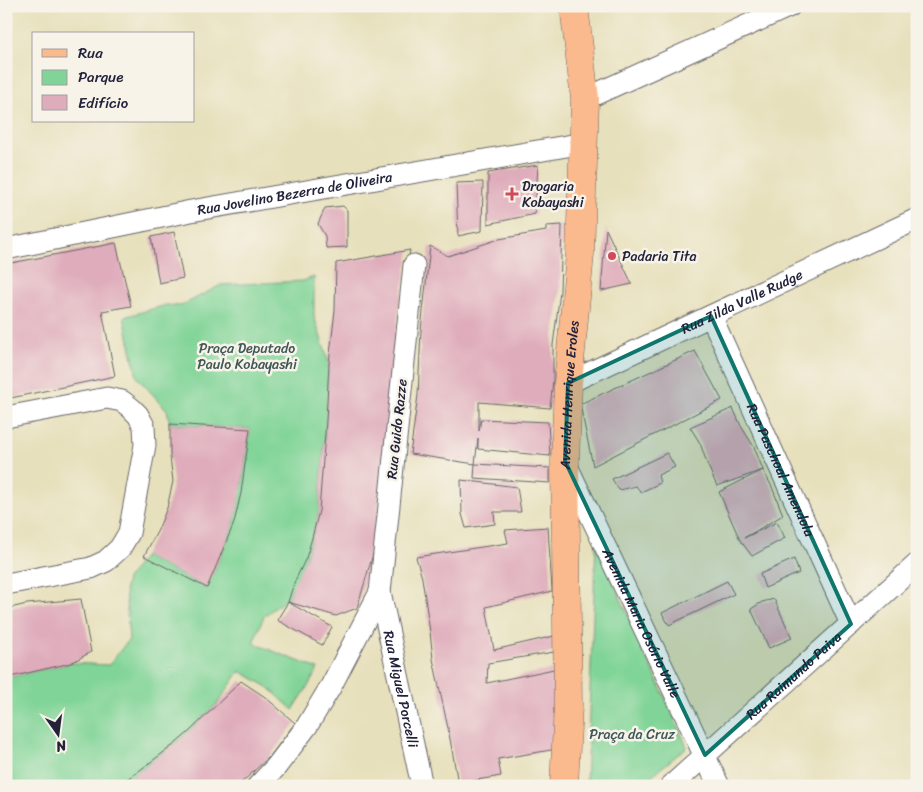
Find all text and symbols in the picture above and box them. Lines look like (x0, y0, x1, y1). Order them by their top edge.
legend (32, 32, 195, 122)
text: Rua (78, 40, 103, 66)
text: Parque (78, 64, 123, 90)
text: Edifício (78, 90, 129, 116)
street label: Rua Jovelino Bezerra de Oliveira (195, 164, 395, 222)
place label: Drogaria Kobayashi (522, 174, 585, 215)
marker: Drogaria Kobayashi (506, 188, 518, 200)
place label: Padaria Tita (622, 244, 697, 269)
marker: Padaria Tita (606, 250, 618, 262)
street label: Rua Zilda Valle Rudge (677, 262, 807, 341)
street label: Avenida Henrique Eroles (552, 320, 586, 471)
park label: Praça Deputado Paulo Kobayashi (197, 336, 298, 377)
street label: Rua Guido Razze (379, 378, 415, 480)
street label: Rua Paschoal Amendola (740, 399, 823, 542)
street label: Avenida Maria Osório Valle (595, 543, 688, 703)
street label: Rua Raimundo Paiva (740, 625, 847, 726)
street label: Rua Miguel Porcelli (376, 628, 426, 751)
north arrow (32, 710, 82, 760)
park label: Praça da Cruz (589, 722, 675, 747)
text: N (53, 733, 70, 760)

